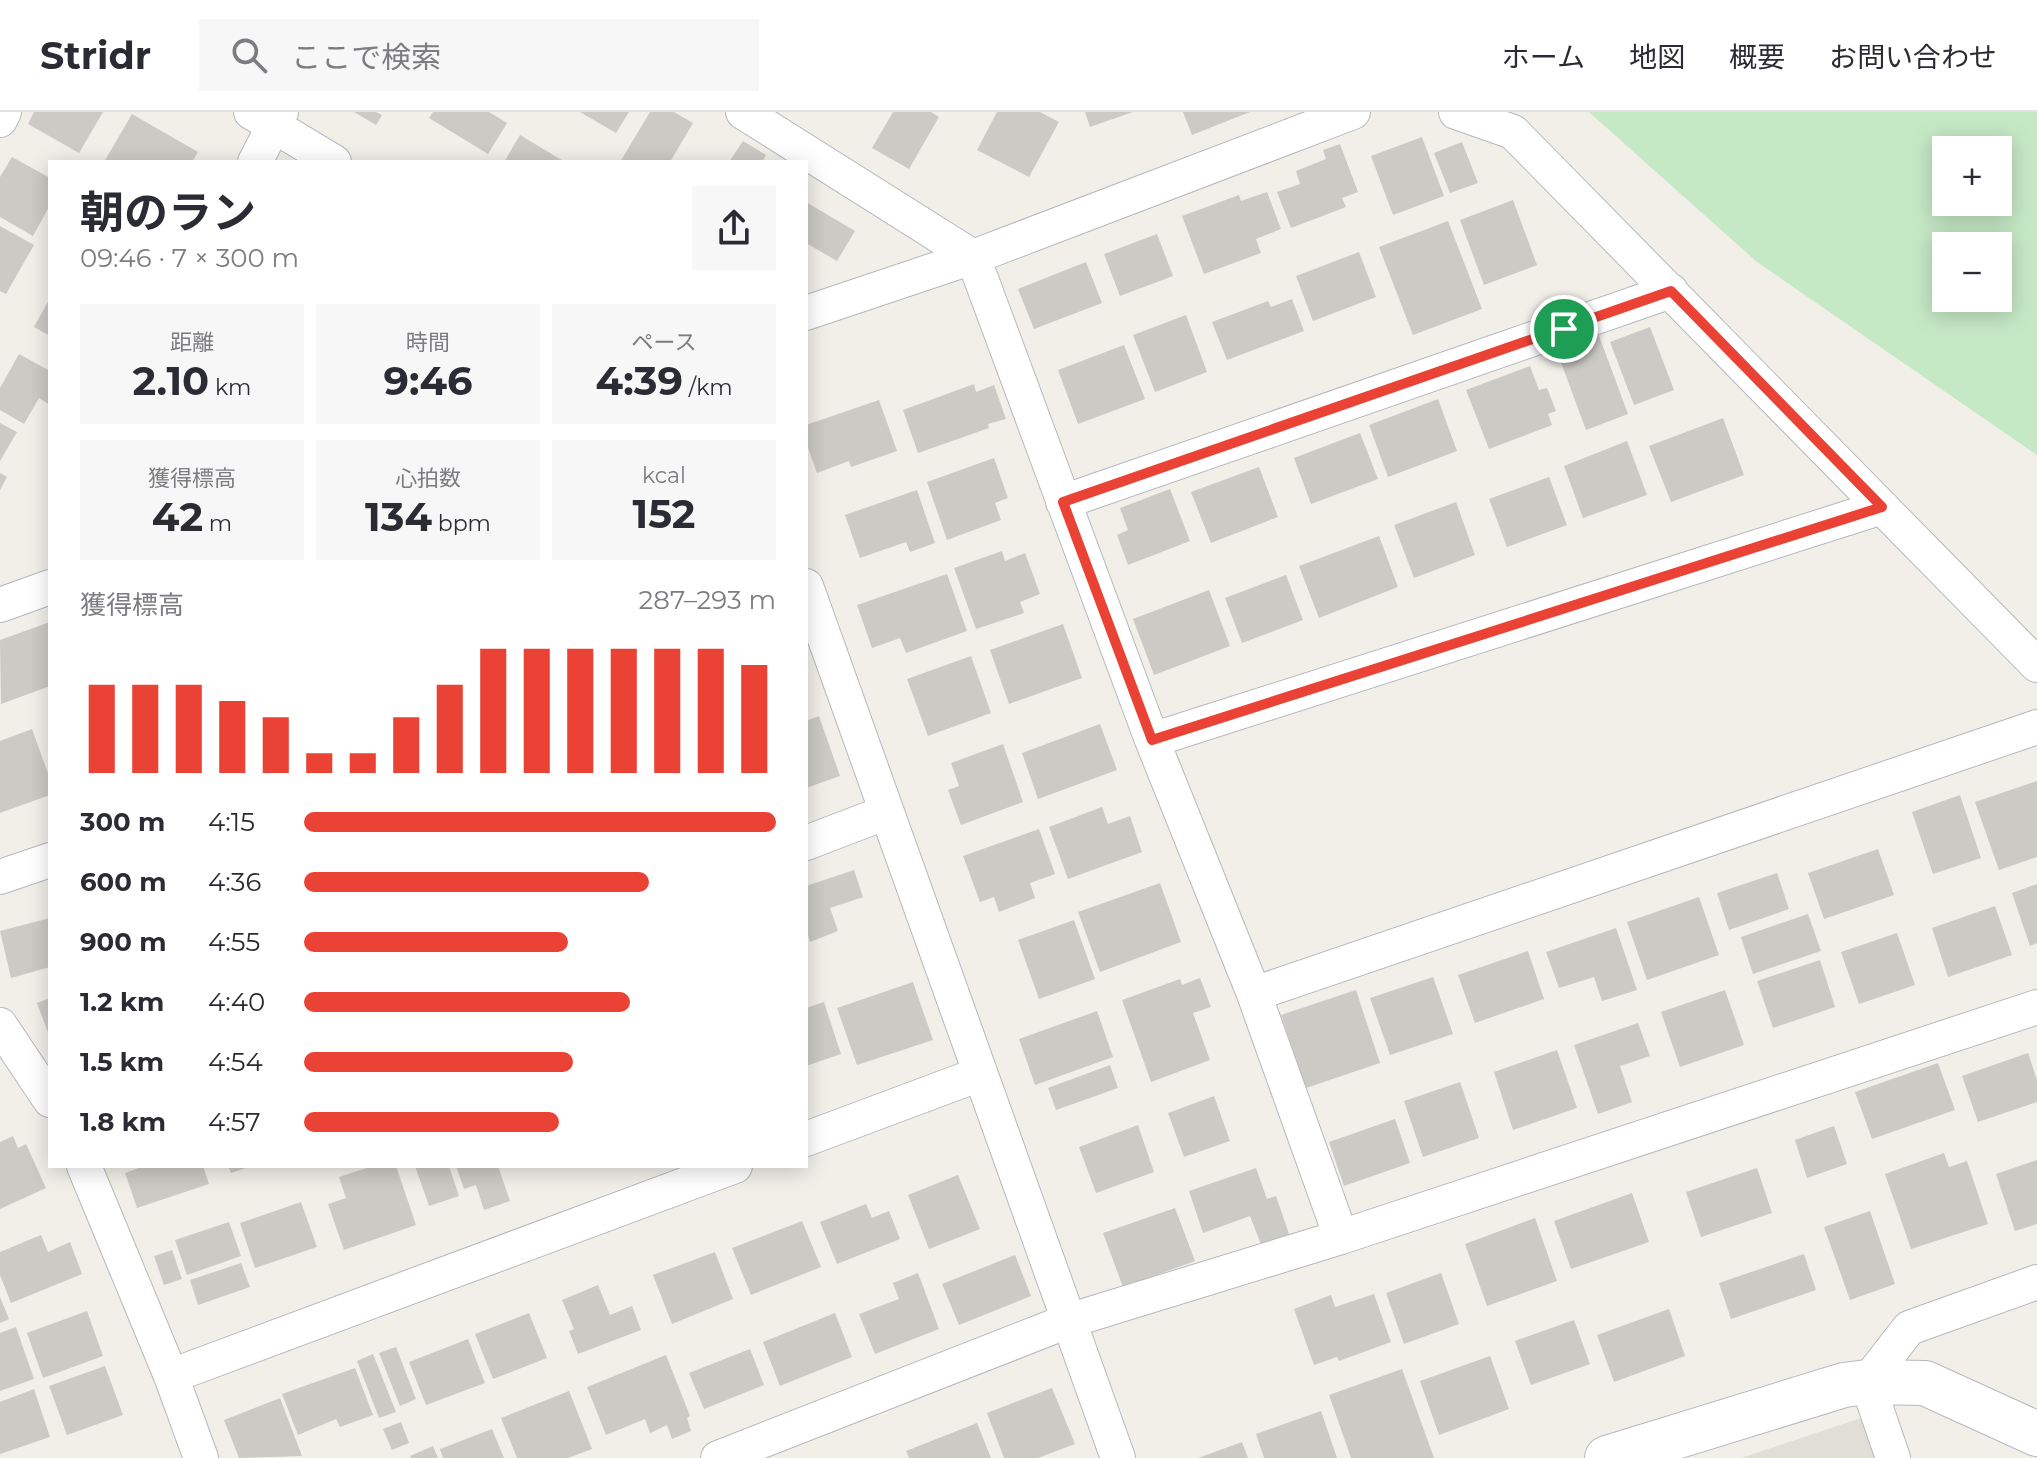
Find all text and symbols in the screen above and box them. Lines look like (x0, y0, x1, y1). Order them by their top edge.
search box (199, 19, 759, 91)
text: Stridr (40, 32, 151, 79)
icon: search (227, 33, 271, 77)
text: ここで検索 (291, 39, 441, 76)
text: ホーム (1502, 40, 1585, 74)
text: 地図 (1629, 40, 1685, 74)
text: 概要 (1729, 40, 1785, 74)
text: お問い合わせ (1829, 40, 1997, 74)
map controls (1932, 136, 2012, 312)
button: + (1932, 136, 2012, 216)
text: 朝のラン (80, 185, 256, 239)
button: share (692, 186, 776, 270)
button: − (1932, 232, 2012, 312)
text: 09:46 · 7 × 300 m (80, 242, 299, 274)
pin (1530, 295, 1598, 363)
icon: arrive (1542, 307, 1586, 351)
text: 距離 (170, 329, 214, 356)
text: 時間 (406, 329, 450, 356)
text: ペース (632, 329, 696, 356)
text: 2.10 (133, 356, 209, 405)
text: 9:46 (384, 356, 473, 405)
text: 4:39 (595, 356, 683, 405)
text: km (209, 374, 251, 401)
text: /km (683, 374, 733, 401)
text: kcal (642, 462, 686, 489)
text: 獲得標高 (148, 465, 236, 492)
text: 心拍数 (395, 465, 461, 492)
text: 152 (633, 489, 695, 538)
text: 42 (152, 492, 203, 541)
text: 134 (365, 492, 432, 541)
text: m (203, 510, 232, 537)
text: bpm (432, 510, 491, 537)
text: 287–293 m (639, 584, 776, 616)
text: 獲得標高 (80, 589, 184, 621)
text: 300 m (80, 806, 165, 838)
text: 4:15 (208, 806, 255, 838)
text: 600 m (80, 866, 167, 898)
text: 4:36 (208, 866, 261, 898)
text: 900 m (80, 926, 167, 958)
text: 4:55 (208, 926, 260, 958)
text: 1.2 km (80, 986, 164, 1018)
text: 4:40 (208, 986, 265, 1018)
text: 1.5 km (80, 1046, 164, 1078)
text: 4:54 (208, 1046, 263, 1078)
text: 1.8 km (80, 1106, 166, 1138)
text: 4:57 (208, 1106, 261, 1138)

